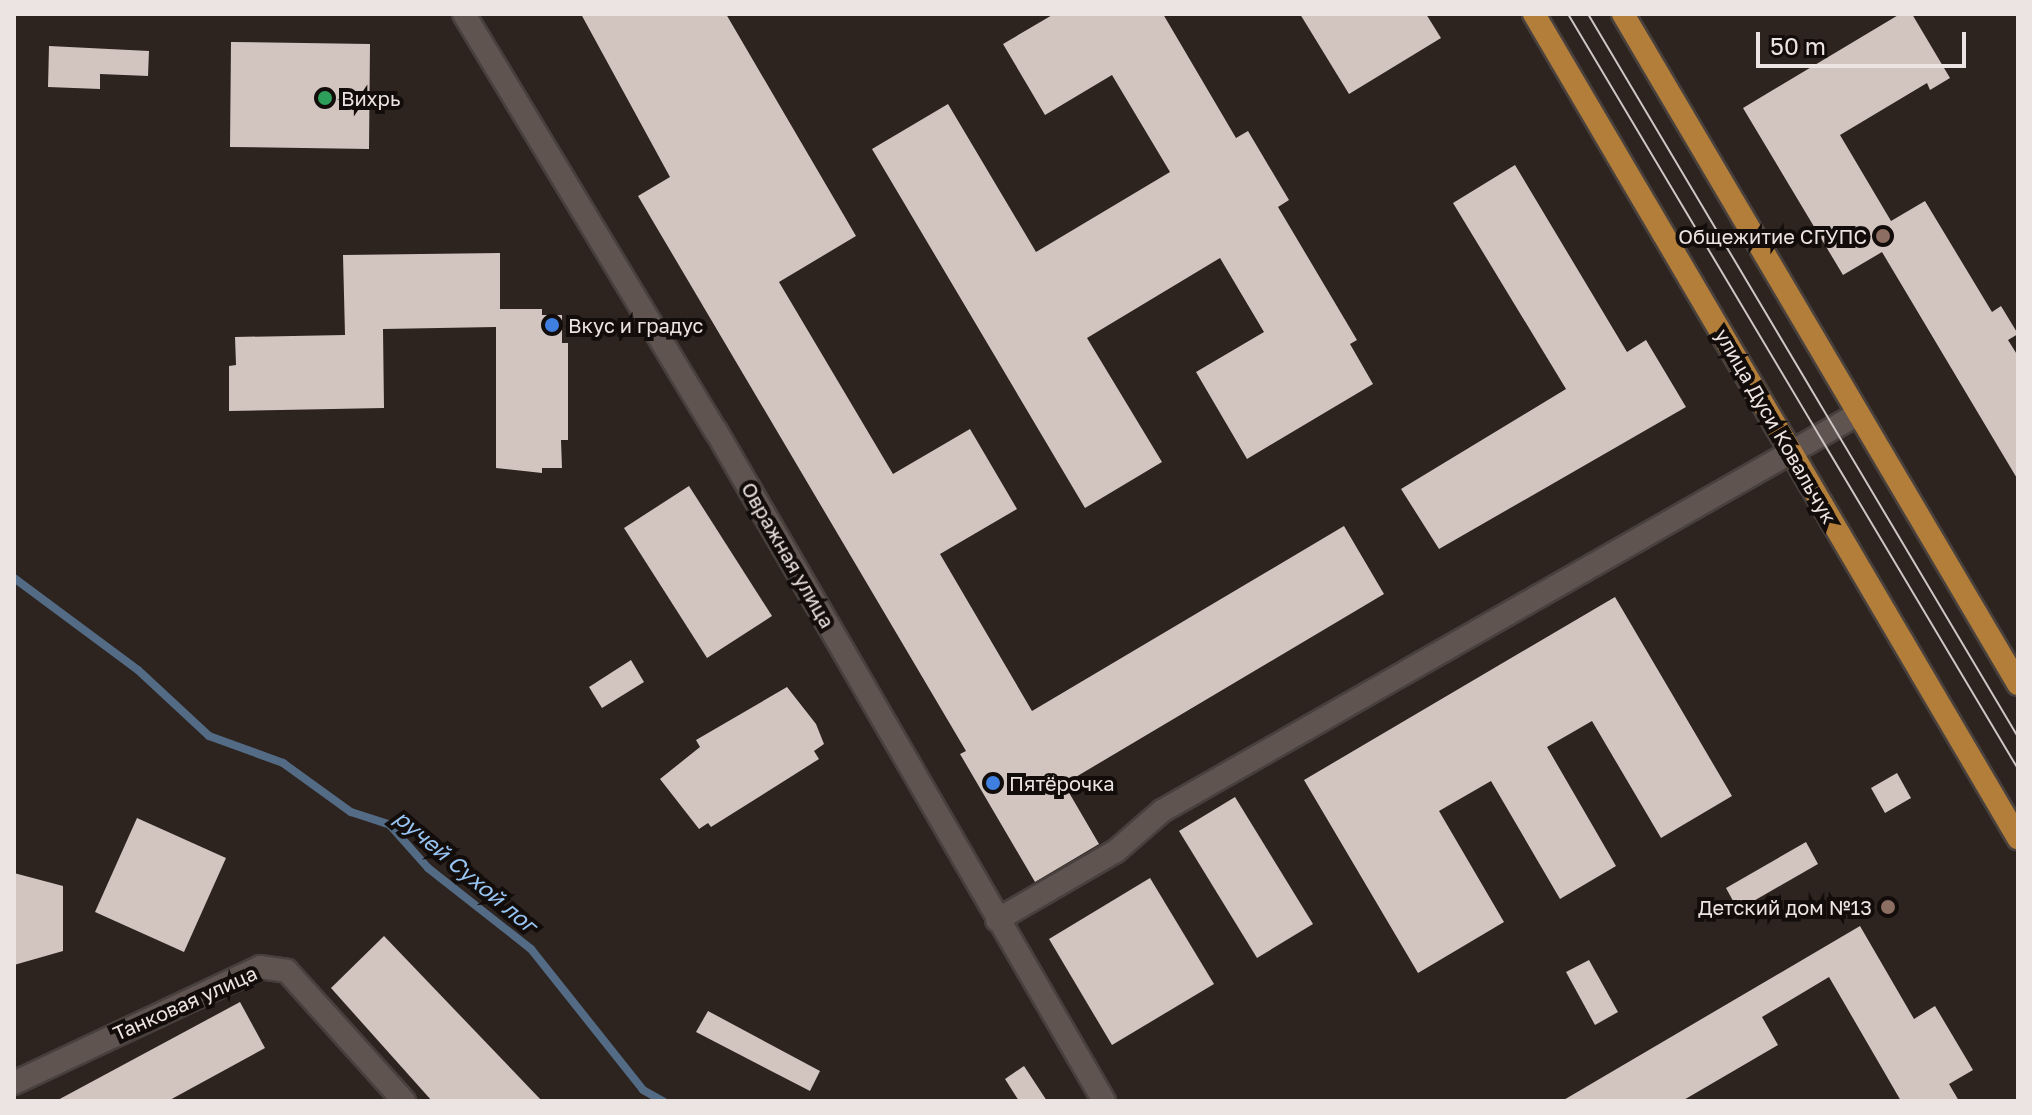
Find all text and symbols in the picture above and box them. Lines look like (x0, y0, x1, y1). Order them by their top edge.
scale bar (1760, 16, 1970, 66)
text: 50 m (1770, 31, 1826, 60)
place label: Вихрь (341, 86, 400, 110)
marker: Вихрь (316, 89, 334, 107)
place label: Общежитие СГУПС (1678, 224, 1867, 248)
marker: Общежитие СГУПС (1874, 227, 1892, 245)
place label: Вкус и градус (568, 313, 703, 337)
marker: Вкус и градус (543, 316, 561, 334)
street label: улица Дуси Ковальчук (1710, 324, 1842, 528)
street label: Овражная улица (737, 478, 839, 632)
place label: Пятёрочка (1009, 771, 1115, 795)
marker: Пятёрочка (984, 774, 1002, 792)
water label: ручей Сухой лог (390, 804, 542, 938)
place label: Детский дом №13 (1698, 895, 1872, 919)
marker: Детский дом №13 (1879, 898, 1897, 916)
street label: Танковая улица (109, 961, 261, 1045)

